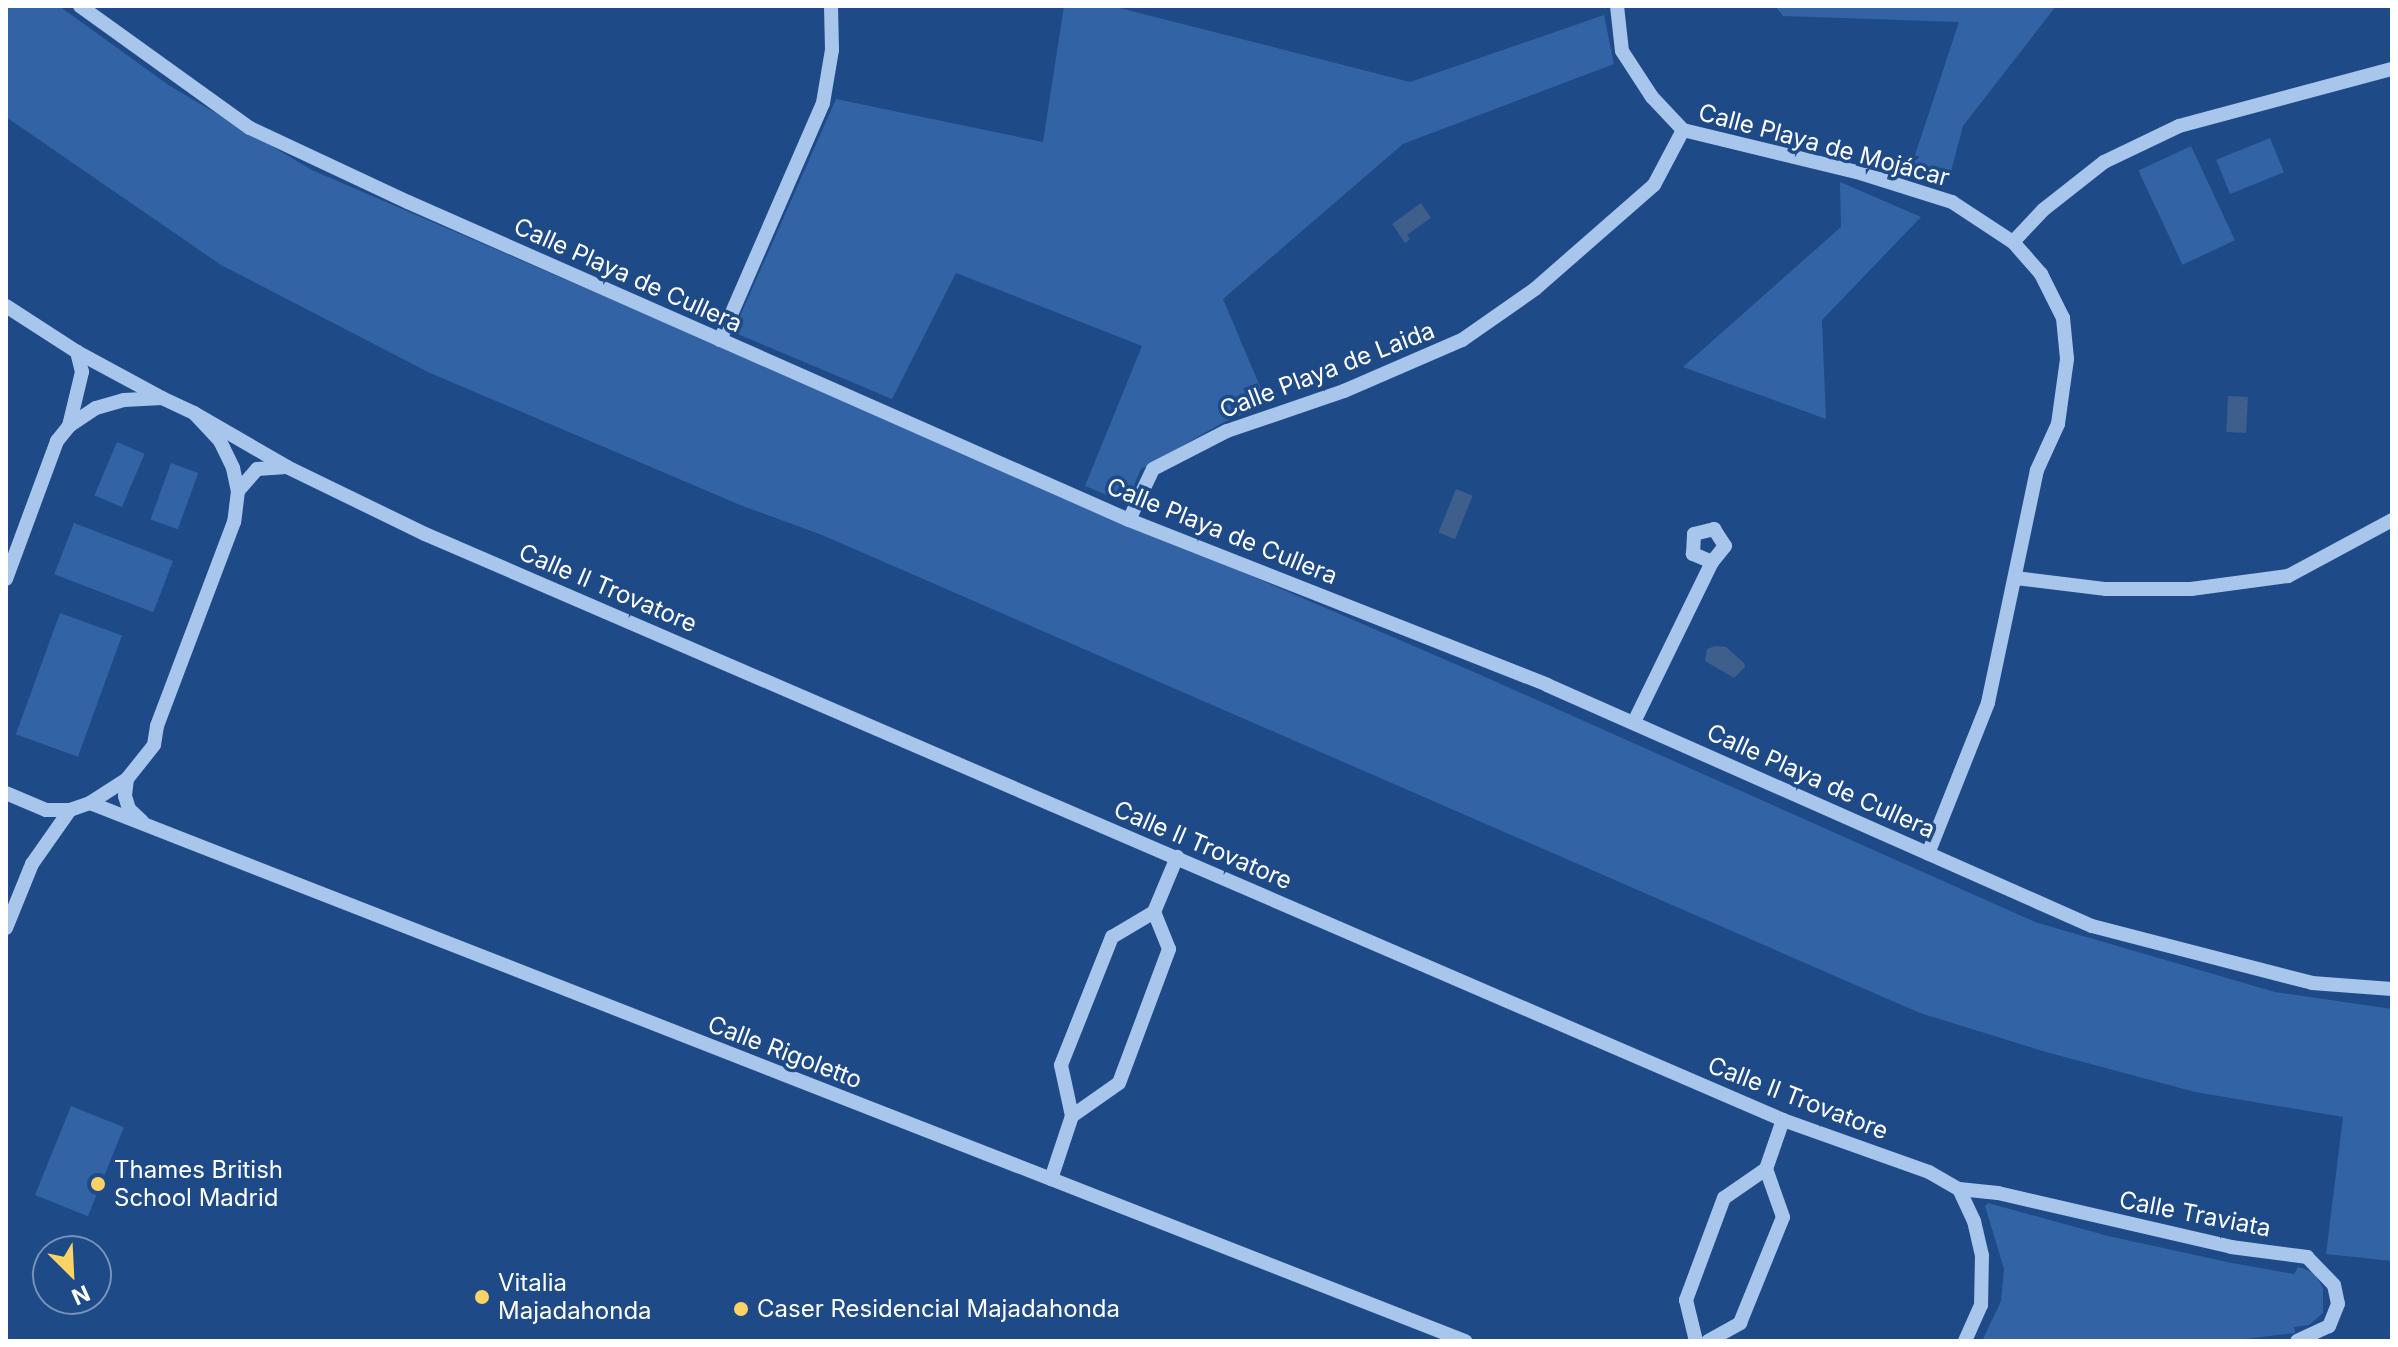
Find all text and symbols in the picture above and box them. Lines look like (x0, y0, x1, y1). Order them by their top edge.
street label: Calle Playa de Mojácar (1695, 98, 1953, 192)
street label: Calle Playa de Cullera (510, 212, 746, 338)
street label: Calle Playa de Laida (1216, 316, 1438, 424)
street label: Calle Playa de Cullera (1102, 471, 1342, 591)
street label: Calle Il Trovatore (515, 538, 701, 638)
street label: Calle Playa de Cullera (1703, 718, 1939, 844)
street label: Calle Il Trovatore (1110, 795, 1296, 895)
street label: Calle Rigoletto (704, 1009, 866, 1095)
street label: Calle Il Trovatore (1704, 1050, 1892, 1146)
place label: Thames British School Madrid (114, 1156, 283, 1212)
marker: Thames British School Madrid (89, 1175, 107, 1193)
street label: Calle Traviata (2117, 1185, 2273, 1243)
north arrow (32, 1235, 112, 1315)
place label: Vitalia Majadahonda (498, 1269, 652, 1325)
text: N (68, 1280, 94, 1310)
marker: Vitalia Majadahonda (473, 1288, 491, 1306)
place label: Caser Residencial Majadahonda (757, 1295, 1120, 1323)
marker: Caser Residencial Majadahonda (732, 1300, 750, 1318)

